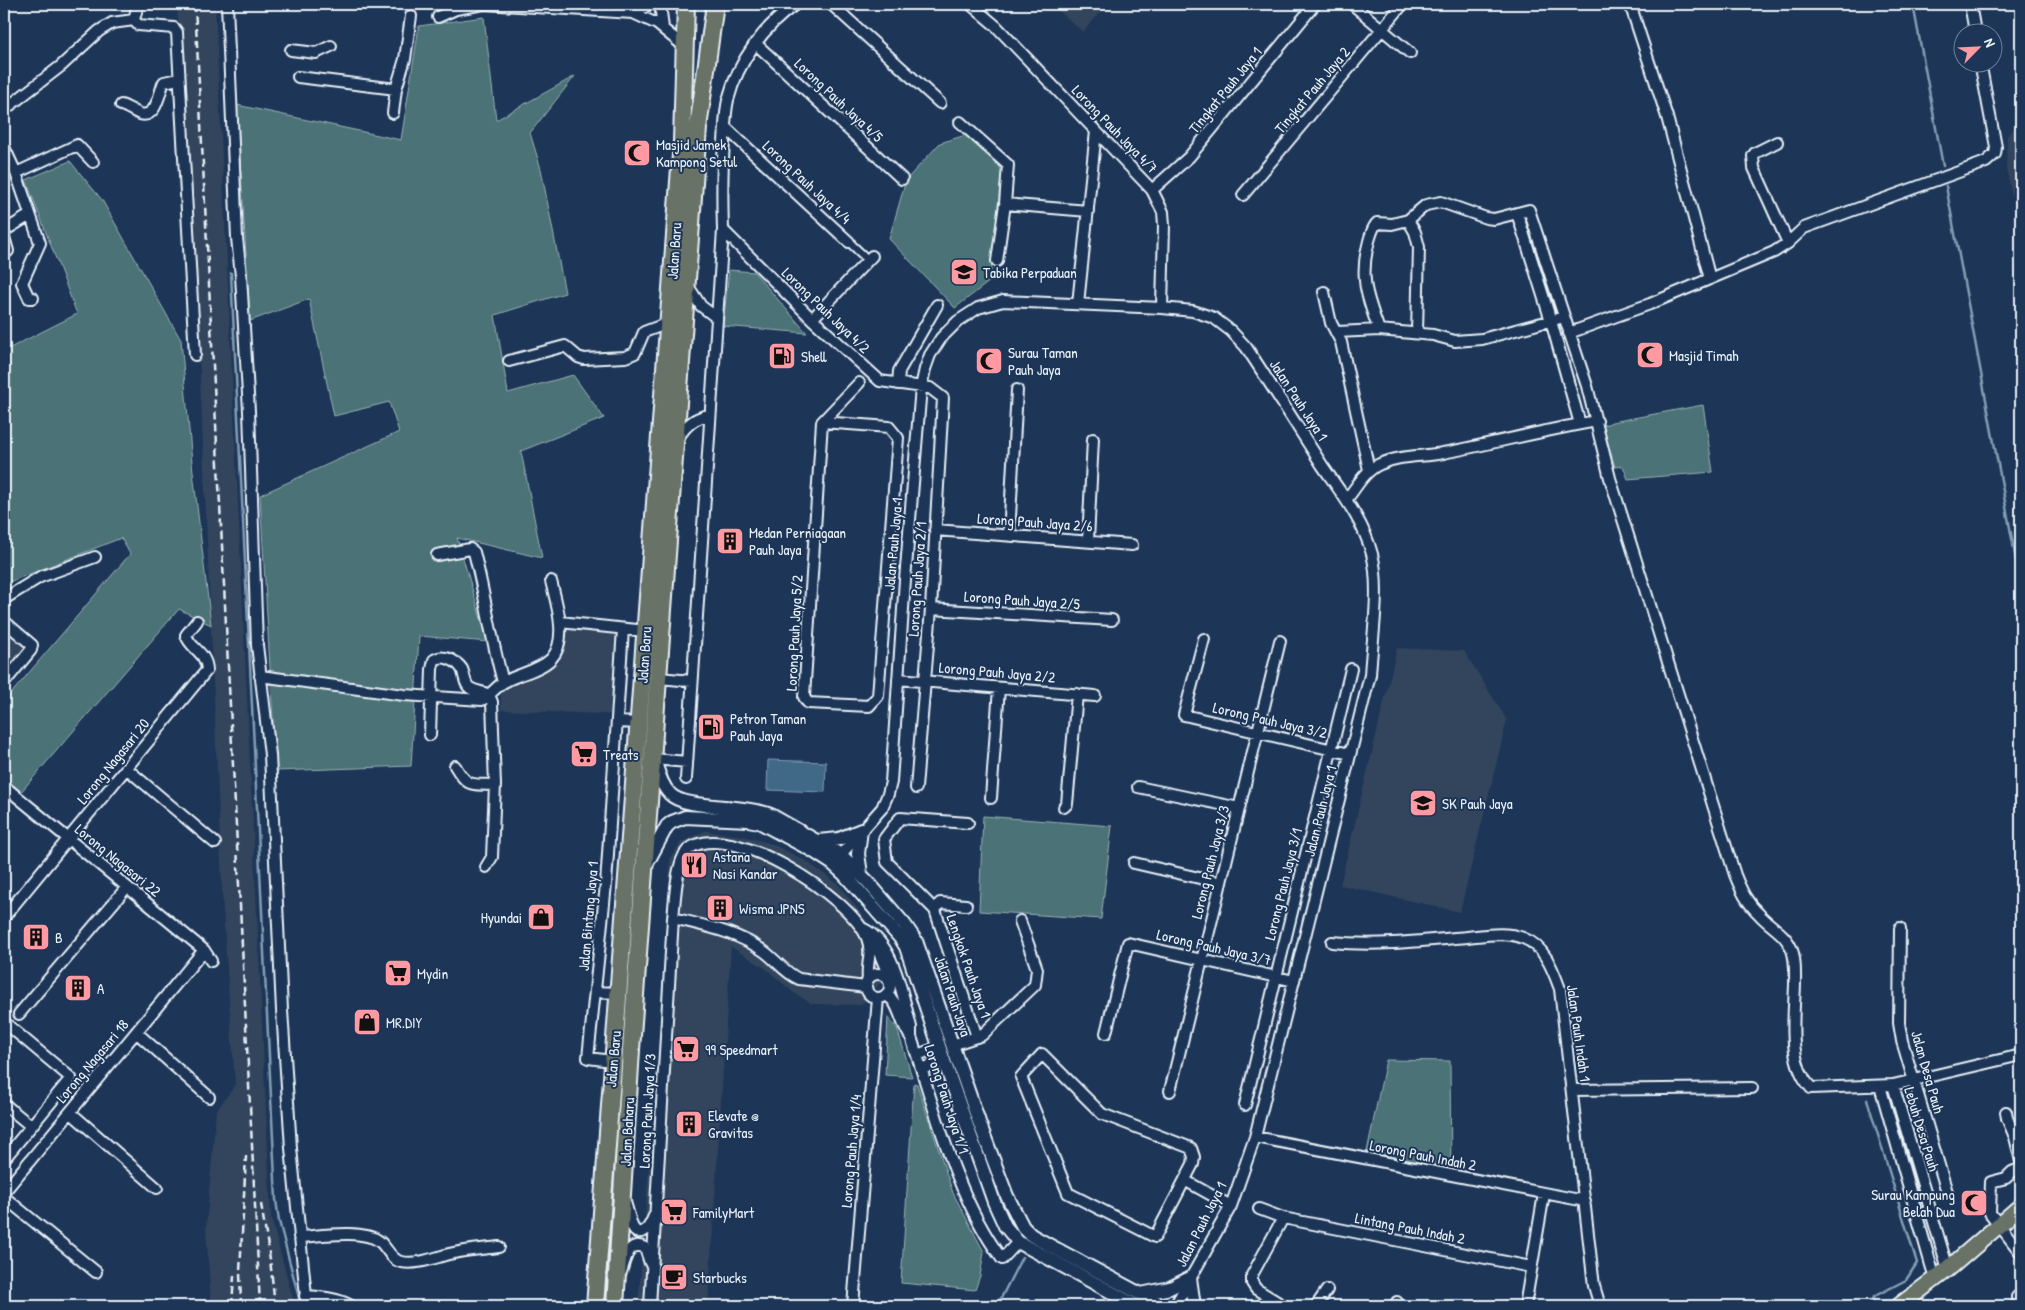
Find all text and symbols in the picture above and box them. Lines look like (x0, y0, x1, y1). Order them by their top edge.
north arrow (1952, 22, 2002, 72)
text: N (1980, 35, 2001, 50)
street label: Tingkat Pauh Jaya 1 (1184, 42, 1266, 138)
street label: Tingkat Pauh Jaya 2 (1269, 42, 1355, 138)
street label: Lorong Pauh Jaya 4/5 (790, 53, 889, 147)
street label: Lorong Pauh Jaya 4/7 (1067, 80, 1163, 178)
place label: Masjid Jamek Kampong Setul (656, 134, 737, 172)
street label: Lorong Pauh Jaya 4/4 (758, 135, 856, 229)
mosque icon: Masjid Jamek Kampong Setul (622, 138, 652, 168)
street label: Jalan Baru (662, 222, 686, 280)
school or university icon: Tabika Perpaduan (949, 257, 979, 287)
street label: Lorong Pauh Jaya 4/2 (777, 262, 875, 358)
place label: Tabika Perpaduan (983, 262, 1077, 283)
mosque icon: Masjid Timah (1635, 340, 1665, 370)
fuel station icon: Shell (767, 341, 797, 371)
place label: Surau Taman Pauh Jaya (1008, 342, 1078, 380)
place label: Masjid Timah (1669, 345, 1739, 366)
place label: Shell (801, 346, 827, 367)
mosque icon: Surau Taman Pauh Jaya (974, 346, 1004, 376)
street label: Jalan Pauh Jaya 1 (1265, 355, 1333, 445)
street label: Jalan Pauh Jaya 1 (878, 497, 908, 591)
street label: Lorong Pauh Jaya 2/6 (977, 507, 1093, 537)
street label: Lorong Pauh Jaya 2/1 (903, 521, 931, 637)
place label: Medan Perniagaan Pauh Jaya (749, 522, 846, 560)
building icon: Medan Perniagaan Pauh Jaya (715, 526, 745, 556)
street label: Lorong Pauh Jaya 5/2 (780, 575, 808, 691)
street label: Lorong Pauh Jaya 2/5 (963, 585, 1081, 615)
street label: Jalan Baru (632, 626, 656, 684)
street label: Lorong Pauh Jaya 2/2 (938, 656, 1056, 688)
street label: Lorong Pauh Jaya 3/2 (1211, 697, 1329, 743)
place label: Petron Taman Pauh Jaya (730, 708, 806, 746)
fuel station icon: Petron Taman Pauh Jaya (696, 712, 726, 742)
street label: Lorong Nagasari 20 (72, 713, 154, 808)
supermarket icon: Treats (569, 739, 599, 769)
place label: Treats (603, 744, 639, 765)
street label: Jalan Pauh Jaya 1 (1299, 763, 1341, 859)
school or university icon: SK Pauh Jaya (1408, 788, 1438, 818)
place label: SK Pauh Jaya (1442, 793, 1513, 814)
street label: Lorong Pauh Jaya 3/3 (1186, 803, 1234, 921)
street label: Lorong Nagasari 22 (71, 819, 165, 901)
street label: Lorong Pauh Jaya 3/1 (1259, 826, 1307, 942)
place label: Astana Nasi Kandar (713, 846, 778, 884)
restaurant icon: Astana Nasi Kandar (679, 850, 709, 880)
street label: Jalan Bintang Jaya 1 (573, 860, 603, 972)
building icon: Wisma JPNS (705, 893, 735, 923)
place label: Wisma JPNS (739, 898, 805, 919)
shop icon: Hyundai (526, 902, 556, 932)
place label: Hyundai (481, 907, 522, 928)
street label: Lengkok Pauh Jaya 1 (941, 911, 997, 1021)
building icon: B (21, 922, 51, 952)
street label: Lorong Pauh Jaya 3/7 (1155, 924, 1273, 970)
place label: B (55, 927, 63, 948)
street label: Jalan Pauh Jaya (929, 953, 977, 1039)
supermarket icon: Mydin (383, 958, 413, 988)
place label: Mydin (417, 963, 448, 984)
building icon: A (63, 973, 93, 1003)
place label: A (97, 978, 105, 999)
street label: Jalan Pauh Indah 1 (1562, 983, 1596, 1083)
shop icon: MR.DIY (352, 1007, 382, 1037)
place label: MR.DIY (386, 1012, 423, 1033)
street label: Lorong Nagasari 18 (51, 1015, 133, 1107)
street label: Jalan Desa Pauh (1906, 1028, 1950, 1116)
street label: Jalan Baru (600, 1030, 626, 1088)
supermarket icon: 99 Speedmart (671, 1034, 701, 1064)
place label: 99 Speedmart (705, 1039, 778, 1060)
street label: Lorong Pauh Jaya 1/1 (919, 1042, 975, 1156)
street label: Lorong Pauh Jaya 1/3 (634, 1053, 661, 1169)
street label: Lebuh Desa Pauh (1899, 1084, 1945, 1174)
street label: Lorong Pauh Jaya 1/4 (836, 1093, 866, 1209)
street label: Jalan Baharu (615, 1097, 639, 1167)
place label: Elevate @ Gravitas (708, 1105, 759, 1143)
building icon: Elevate @ Gravitas (674, 1109, 704, 1139)
street label: Lorong Pauh Indah 2 (1368, 1134, 1478, 1176)
street label: Jalan Pauh Jaya 1 (1171, 1178, 1231, 1270)
place label: Surau Kampung Belah Dua (1871, 1184, 1955, 1222)
mosque icon: Surau Kampung Belah Dua (1959, 1188, 1989, 1218)
supermarket icon: FamilyMart (659, 1197, 689, 1227)
place label: FamilyMart (692, 1202, 755, 1223)
street label: Lintang Pauh Indah 2 (1353, 1207, 1467, 1249)
cafe icon: Starbucks (659, 1262, 689, 1292)
place label: Starbucks (693, 1267, 747, 1288)

